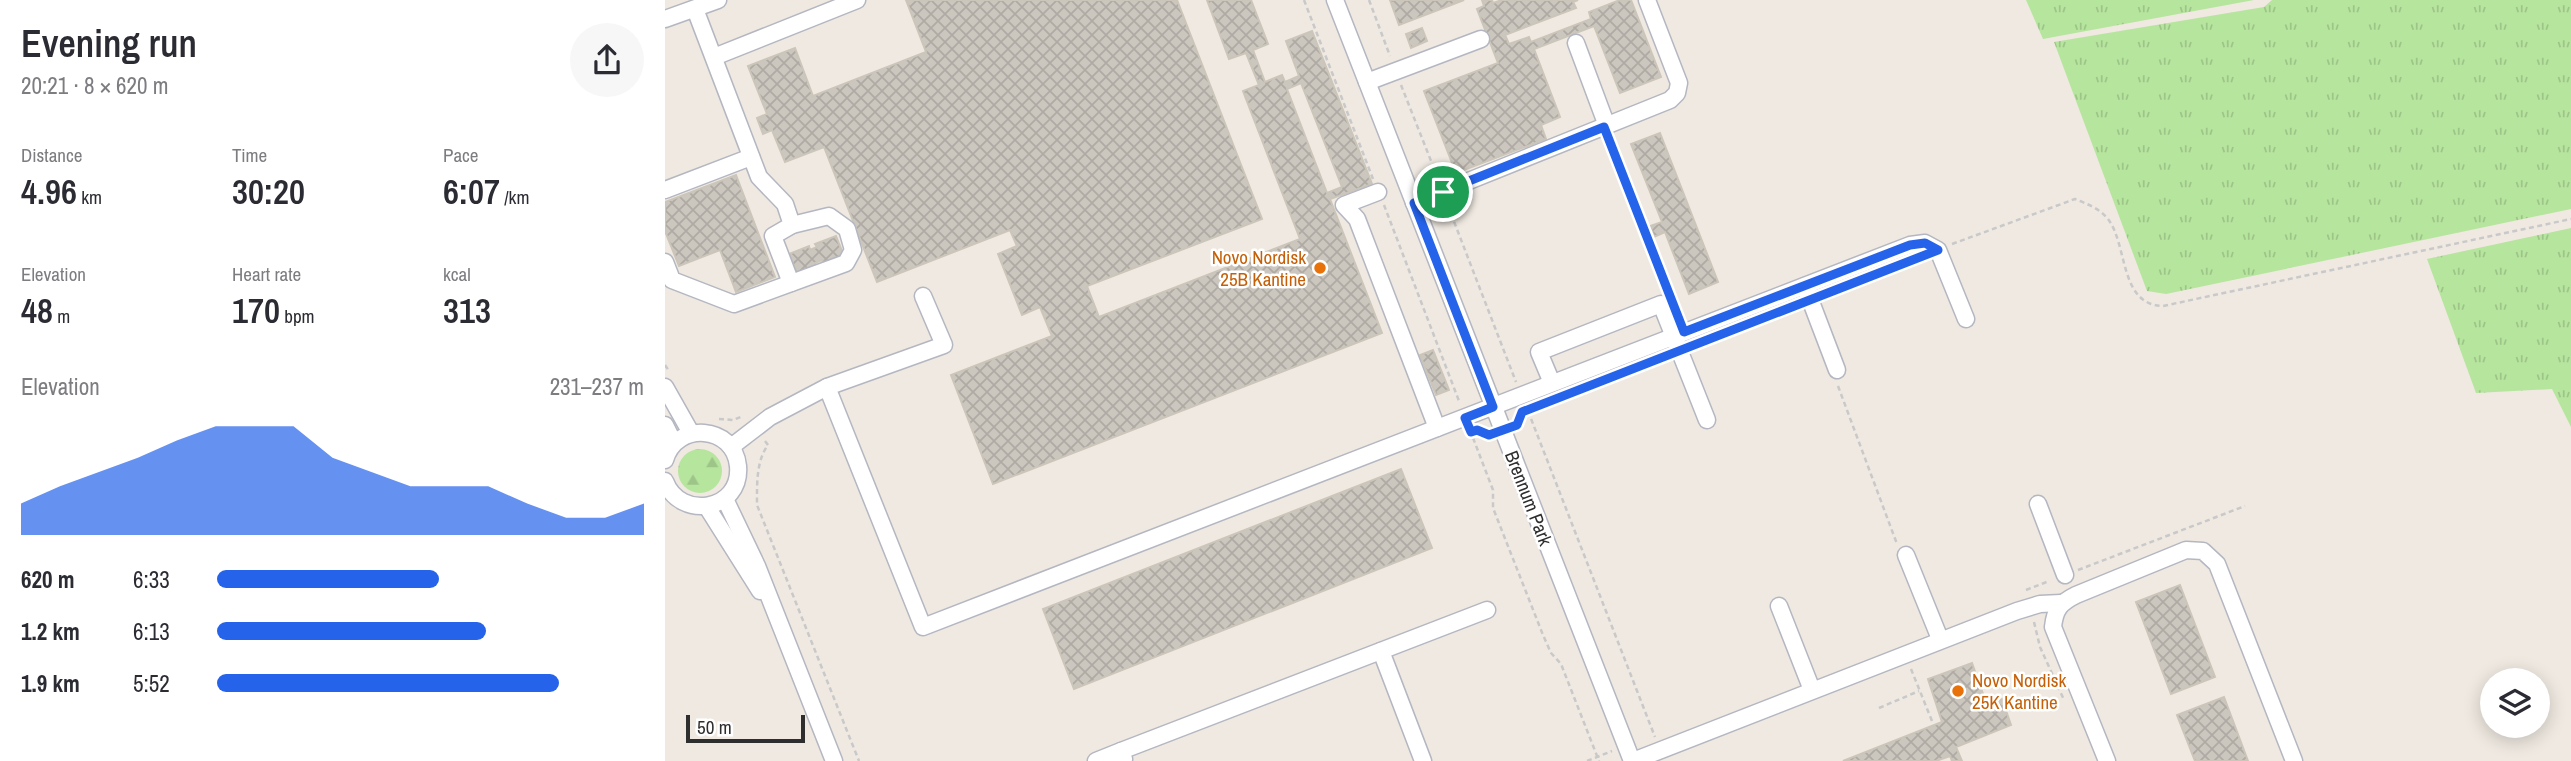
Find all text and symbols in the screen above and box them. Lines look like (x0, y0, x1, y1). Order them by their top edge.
text: Evening run (21, 18, 197, 69)
button: share (570, 23, 644, 97)
text: 20:21 · 8 × 620 m (21, 70, 168, 101)
text: Distance (21, 142, 82, 168)
text: Time (232, 142, 267, 168)
text: Pace (443, 142, 479, 168)
pin (1413, 162, 1473, 222)
text: 4.96 (21, 168, 77, 215)
text: 30:20 (232, 168, 305, 215)
text: 6:07 (443, 168, 500, 215)
icon: arrive (1424, 173, 1462, 211)
text: km (77, 184, 102, 210)
text: /km (500, 184, 529, 210)
place label: Novo Nordisk 25B Kantine (1212, 244, 1306, 292)
marker: Novo Nordisk 25B Kantine (1312, 260, 1328, 276)
text: Elevation (21, 261, 86, 287)
text: Heart rate (232, 261, 301, 287)
text: kcal (443, 261, 471, 287)
text: 48 (21, 287, 53, 334)
text: 170 (232, 287, 280, 334)
text: 313 (443, 287, 491, 334)
text: m (53, 303, 70, 329)
text: bpm (280, 303, 315, 329)
text: Elevation (21, 371, 100, 402)
text: 231–237 m (550, 371, 644, 402)
street label: Brennum Park (1499, 447, 1559, 549)
text: 620 m (21, 564, 74, 595)
text: 6:33 (133, 564, 170, 595)
text: 1.2 km (21, 616, 80, 647)
text: 6:13 (133, 616, 170, 647)
place label: Novo Nordisk 25K Kantine (1972, 667, 2067, 715)
text: 1.9 km (21, 668, 80, 699)
text: 5:52 (133, 668, 170, 699)
map controls (2480, 668, 2550, 738)
button: layers (2480, 668, 2550, 738)
marker: Novo Nordisk 25K Kantine (1950, 683, 1966, 699)
scale bar (686, 712, 805, 744)
text: 50 m (697, 714, 732, 740)

